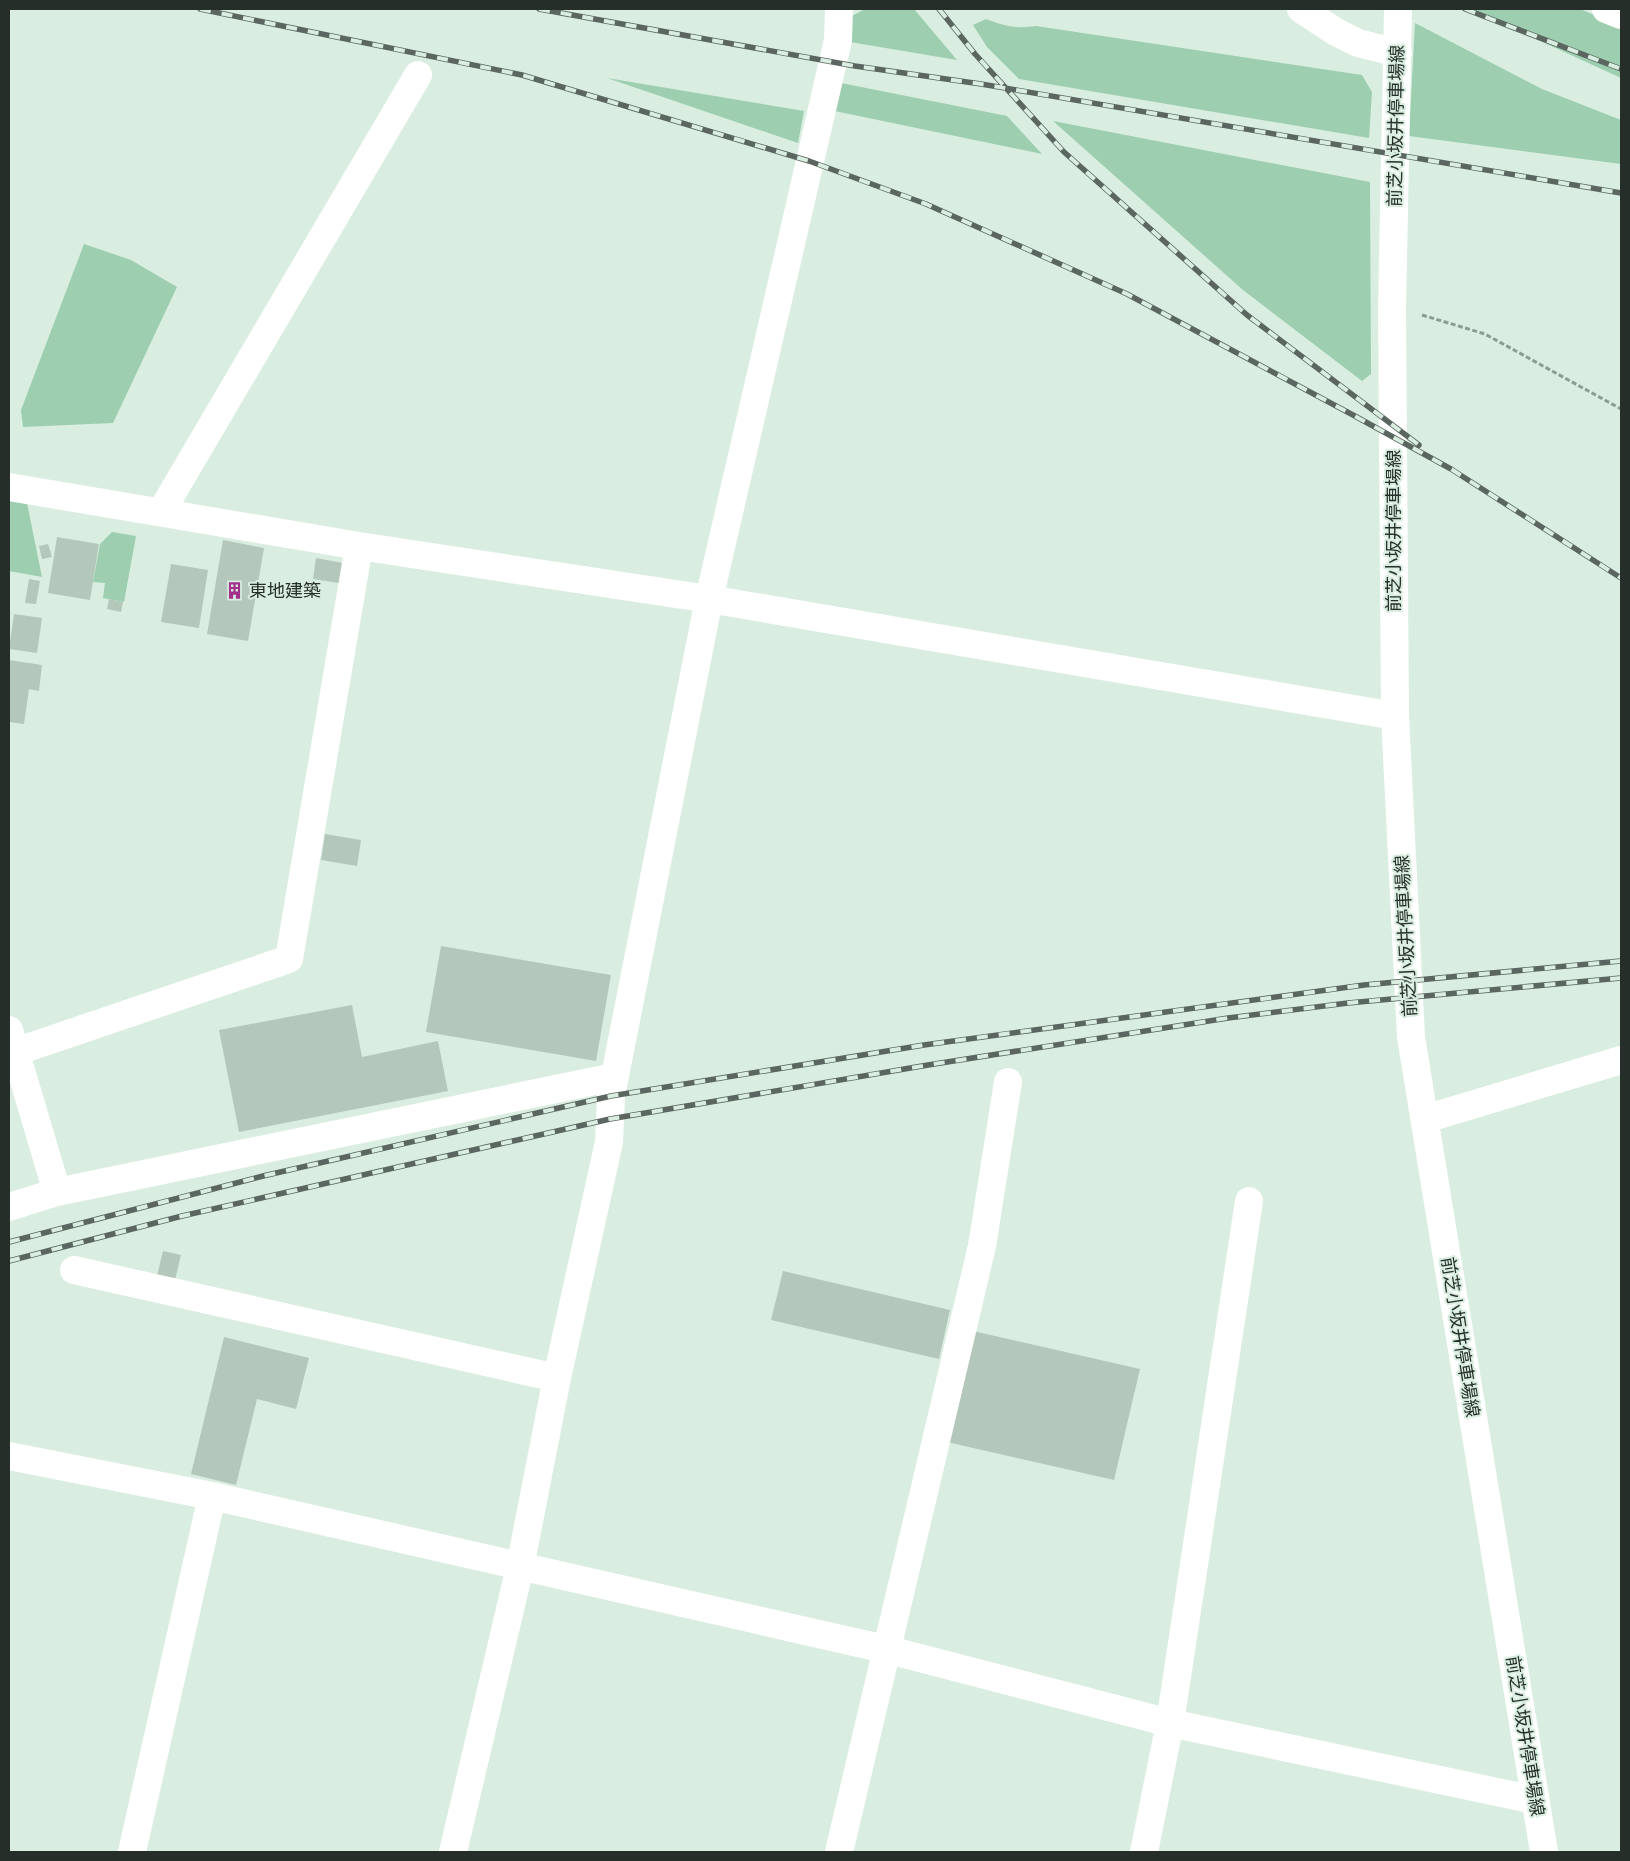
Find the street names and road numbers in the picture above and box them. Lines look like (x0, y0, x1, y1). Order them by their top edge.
street label: 前芝小坂井停車場線 (1384, 45, 1407, 207)
street label: 前芝小坂井停車場線 (1383, 450, 1404, 612)
street label: 前芝小坂井停車場線 (1391, 855, 1420, 1017)
street label: 前芝小坂井停車場線 (1437, 1255, 1484, 1419)
street label: 前芝小坂井停車場線 (1502, 1654, 1549, 1818)

